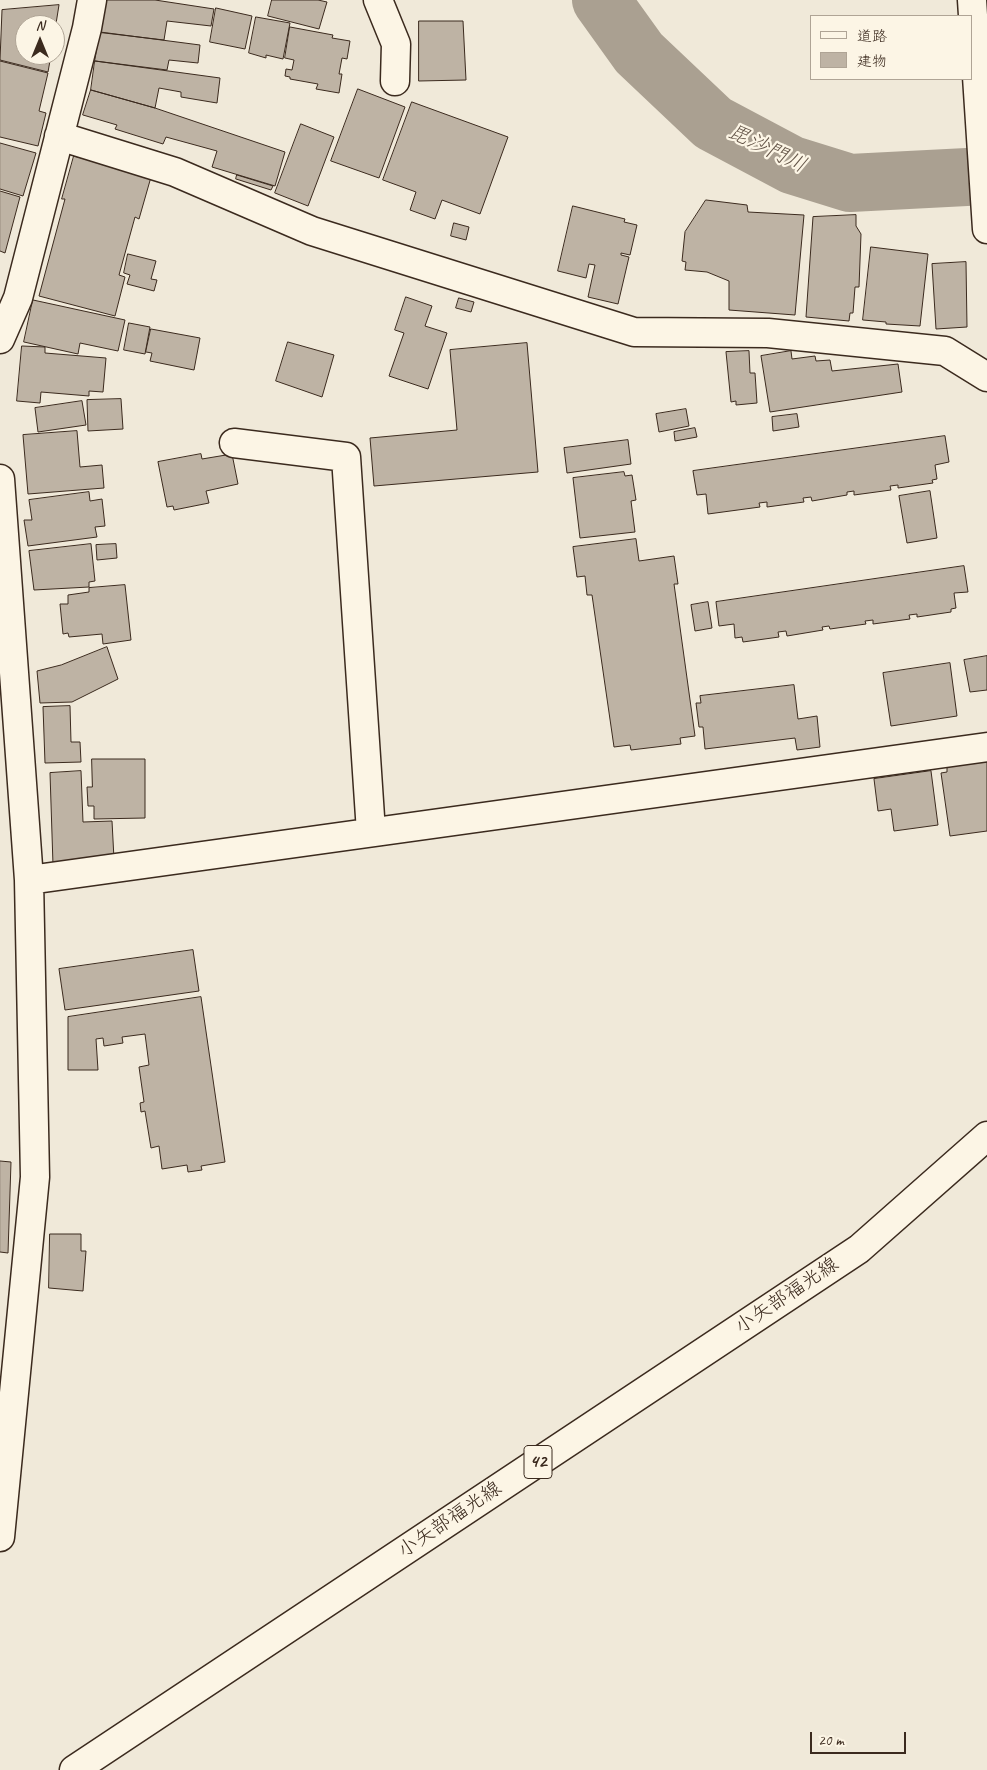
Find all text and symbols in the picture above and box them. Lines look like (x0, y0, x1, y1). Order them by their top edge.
north arrow (15, 15, 65, 65)
legend (810, 15, 972, 80)
text: N (36, 17, 44, 34)
text: 道路 (857, 27, 887, 46)
text: 建物 (857, 52, 887, 71)
water label: 毘沙門川 (724, 119, 810, 179)
street label: 小矢部福光線 (731, 1253, 843, 1339)
road number: 42 (524, 1445, 552, 1478)
street label: 小矢部福光線 (394, 1477, 506, 1563)
scale bar (812, 1722, 908, 1754)
text: 20 m (818, 1731, 844, 1750)

